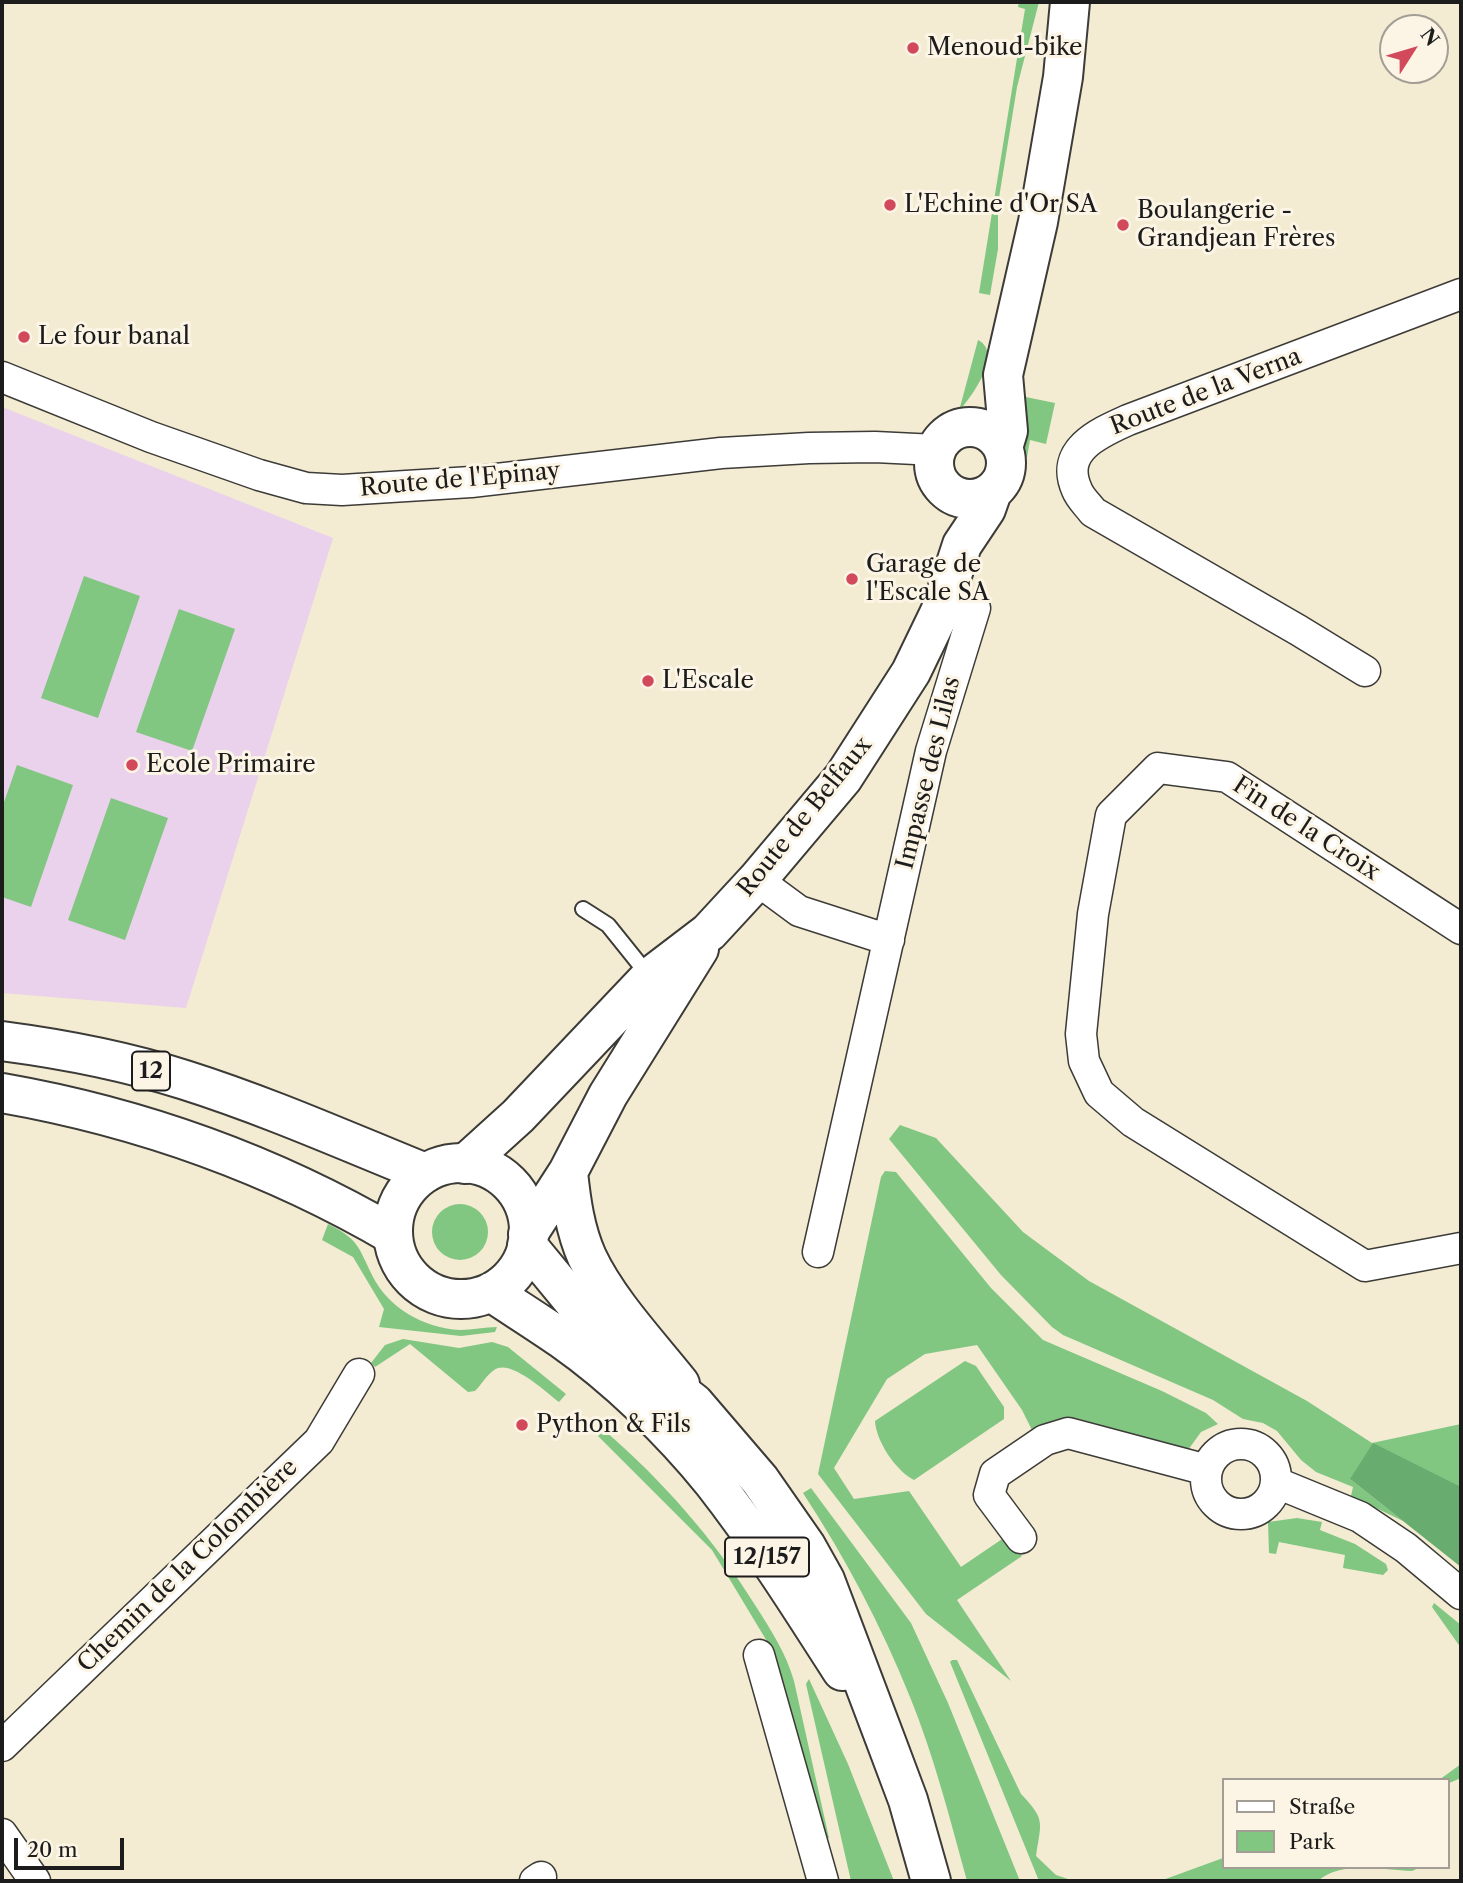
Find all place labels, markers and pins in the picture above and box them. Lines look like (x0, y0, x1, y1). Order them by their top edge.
place label: Menoud-bike (927, 34, 1082, 62)
marker: Menoud-bike (905, 40, 921, 56)
place label: L'Echine d'Or SA (904, 191, 1097, 219)
marker: L'Echine d'Or SA (882, 197, 898, 213)
place label: Boulangerie - Grandjean Frères (1137, 197, 1335, 253)
marker: Boulangerie - Grandjean Frères (1115, 217, 1131, 233)
place label: Le four banal (38, 323, 190, 351)
marker: Le four banal (16, 329, 32, 345)
place label: Garage de l'Escale SA (866, 551, 989, 607)
marker: Garage de l'Escale SA (844, 571, 860, 587)
place label: L'Escale (662, 667, 754, 695)
marker: L'Escale (640, 673, 656, 689)
place label: Ecole Primaire (146, 751, 316, 779)
marker: Ecole Primaire (124, 757, 140, 773)
place label: Python & Fils (536, 1411, 691, 1439)
marker: Python & Fils (514, 1417, 530, 1433)

